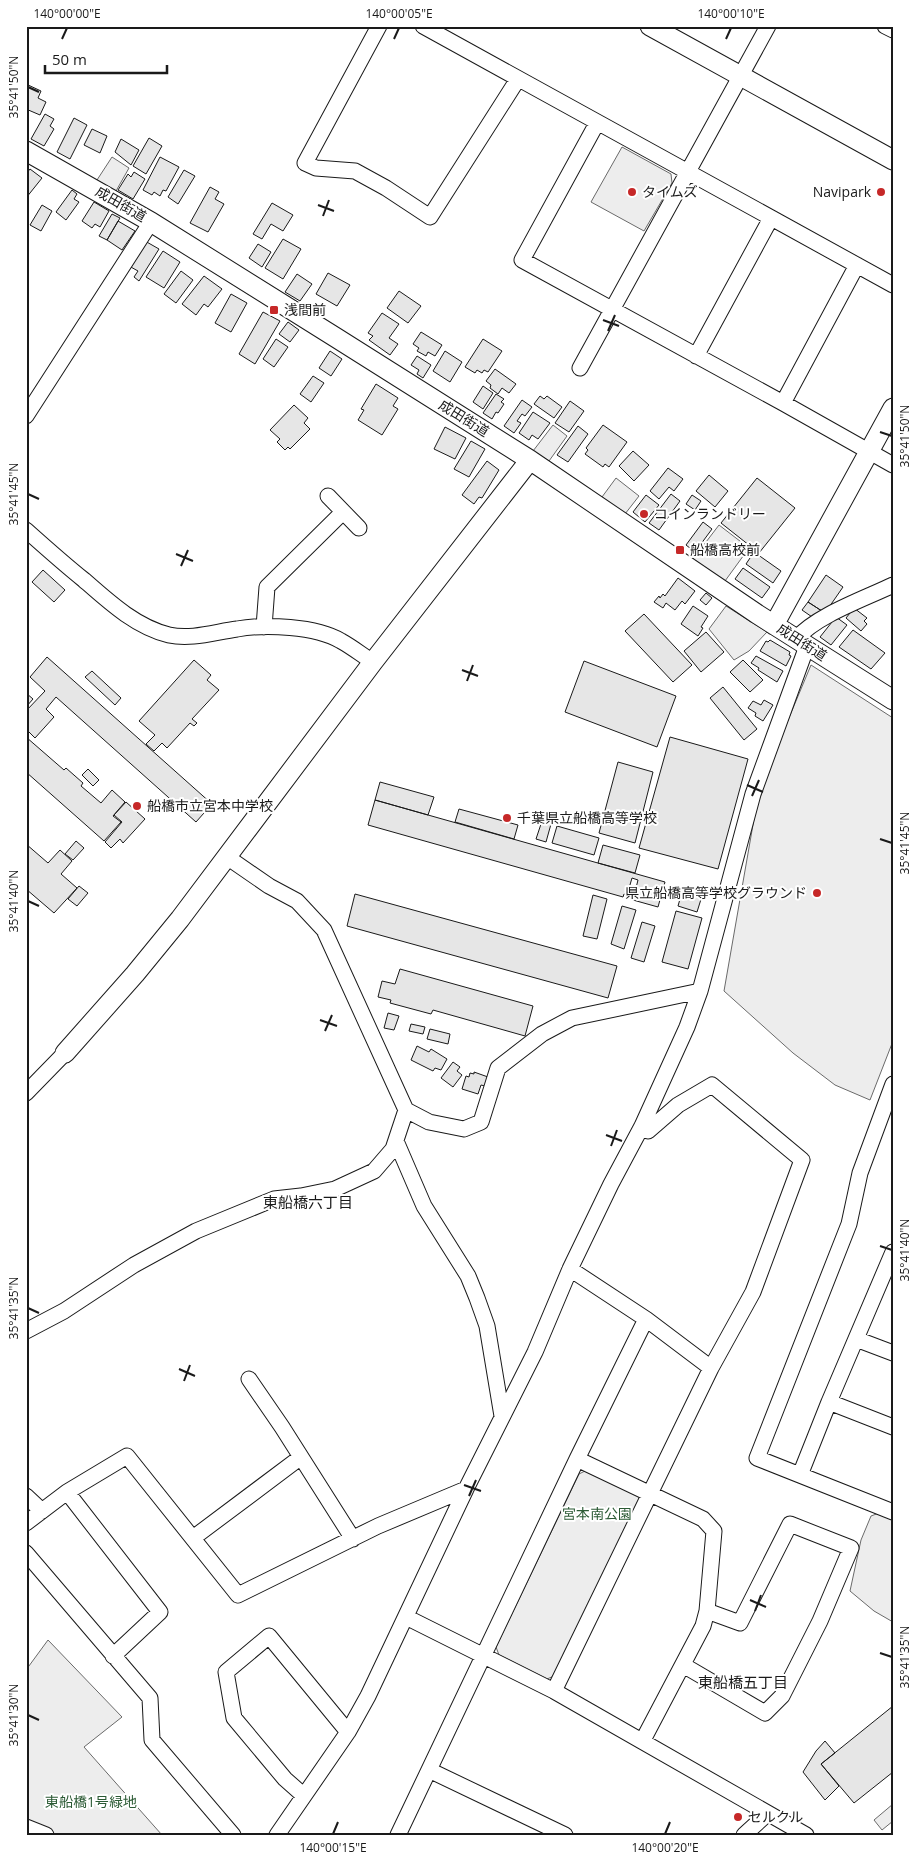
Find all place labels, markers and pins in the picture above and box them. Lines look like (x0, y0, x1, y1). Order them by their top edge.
place label: タイムズ (642, 182, 698, 201)
place label: Navipark (813, 182, 872, 201)
marker: タイムズ (626, 186, 638, 198)
marker: Navipark (875, 186, 887, 198)
place label: 浅間前 (284, 300, 326, 319)
marker: 浅間前 (268, 304, 280, 316)
place label: コインランドリー (654, 504, 766, 523)
marker: コインランドリー (638, 508, 650, 520)
place label: 船橋高校前 (690, 540, 760, 559)
marker: 船橋高校前 (674, 544, 686, 556)
place label: 船橋市立宮本中学校 (147, 796, 273, 815)
marker: 船橋市立宮本中学校 (131, 800, 143, 812)
place label: 千葉県立船橋高等学校 (517, 808, 657, 827)
marker: 千葉県立船橋高等学校 (501, 812, 513, 824)
place label: 県立船橋高等学校グラウンド (625, 883, 807, 902)
marker: 県立船橋高等学校グラウンド (811, 887, 823, 899)
place label: セルクル (748, 1807, 804, 1826)
marker: セルクル (732, 1811, 744, 1823)

